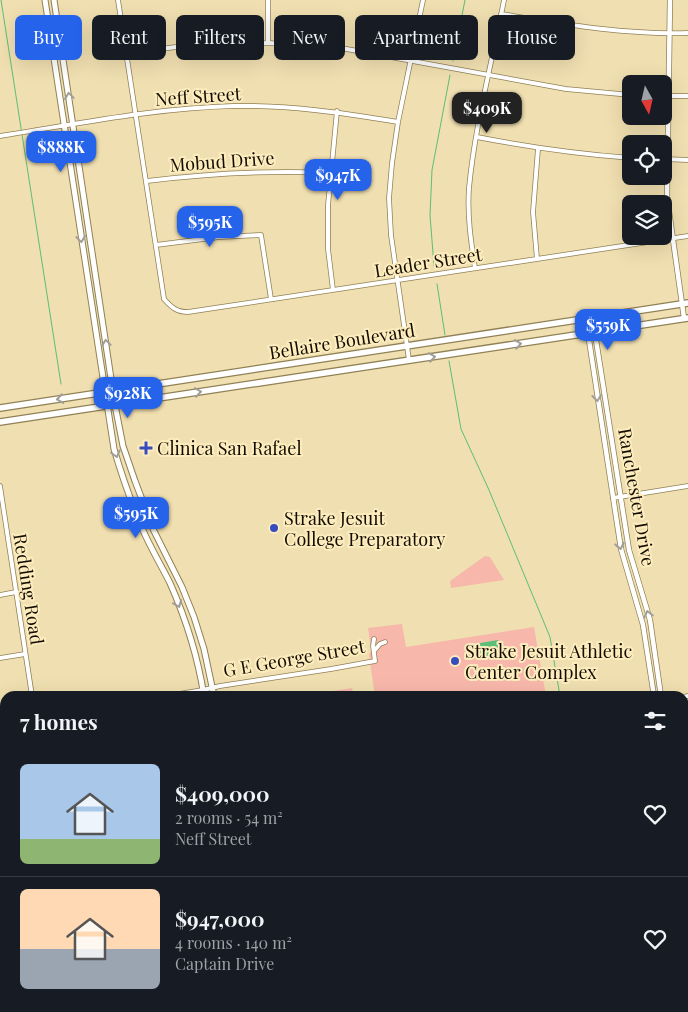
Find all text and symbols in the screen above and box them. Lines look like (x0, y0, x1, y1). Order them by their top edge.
chip: Buy (15, 15, 82, 60)
chip: Rent (92, 15, 166, 60)
chip: Filters (176, 15, 264, 60)
chip: New (274, 15, 345, 60)
chip: Apartment (355, 15, 478, 60)
chip: House (488, 15, 575, 60)
north arrow (622, 75, 672, 125)
map controls (622, 75, 672, 245)
street label: Neff Street (154, 81, 242, 111)
one-way arrow (64, 92, 75, 100)
pin: $409K (452, 92, 522, 134)
text: $409K (463, 97, 511, 118)
pin: $888K (26, 130, 96, 173)
button: locate (622, 135, 672, 185)
text: $888K (37, 136, 85, 157)
street label: Mobud Drive (169, 145, 275, 177)
pin: $947K (303, 158, 373, 201)
text: $947K (316, 164, 361, 185)
button: layers (622, 195, 672, 245)
pin: $595K (175, 206, 245, 248)
text: $595K (188, 211, 232, 232)
one-way arrow (75, 235, 86, 243)
street label: Leader Street (372, 242, 484, 282)
pin: $559K (573, 308, 643, 351)
text: $559K (586, 314, 630, 335)
street label: Bellaire Boulevard (267, 318, 417, 364)
one-way arrow (102, 339, 112, 348)
one-way arrow (514, 339, 523, 349)
one-way arrow (428, 352, 437, 362)
pin: $928K (93, 376, 163, 419)
text: $928K (105, 382, 151, 403)
one-way arrow (194, 388, 202, 398)
one-way arrow (55, 394, 64, 404)
one-way arrow (591, 394, 602, 402)
street label: Ranchester Drive (613, 426, 661, 568)
place label: Clinica San Rafael (157, 436, 302, 460)
marker: Clinica San Rafael (139, 441, 153, 455)
one-way arrow (110, 450, 121, 458)
pin: $595K (101, 496, 171, 539)
text: $595K (114, 502, 158, 523)
place label: Strake Jesuit College Preparatory (284, 506, 445, 551)
marker: Strake Jesuit College Preparatory (268, 522, 280, 534)
street label: Redding Road (8, 532, 50, 647)
one-way arrow (615, 541, 625, 550)
one-way arrow (172, 599, 182, 608)
one-way arrow (644, 610, 654, 618)
street label: G E George Street (221, 634, 367, 682)
place label: Strake Jesuit Athletic Center Complex (465, 639, 632, 684)
marker: Strake Jesuit Athletic Center Complex (449, 655, 461, 667)
text: 7 homes (20, 707, 98, 735)
icon: filters (641, 707, 669, 735)
text: $409,000 (175, 779, 270, 807)
icon: home (60, 784, 120, 844)
icon: heart (641, 800, 669, 828)
text: 2 rooms · 54 m² (175, 807, 283, 828)
text: Neff Street (175, 828, 252, 849)
text: $947,000 (175, 904, 265, 932)
icon: home (60, 909, 120, 969)
icon: heart (641, 925, 669, 953)
text: 4 rooms · 140 m² (175, 932, 292, 953)
text: Captain Drive (175, 953, 274, 974)

